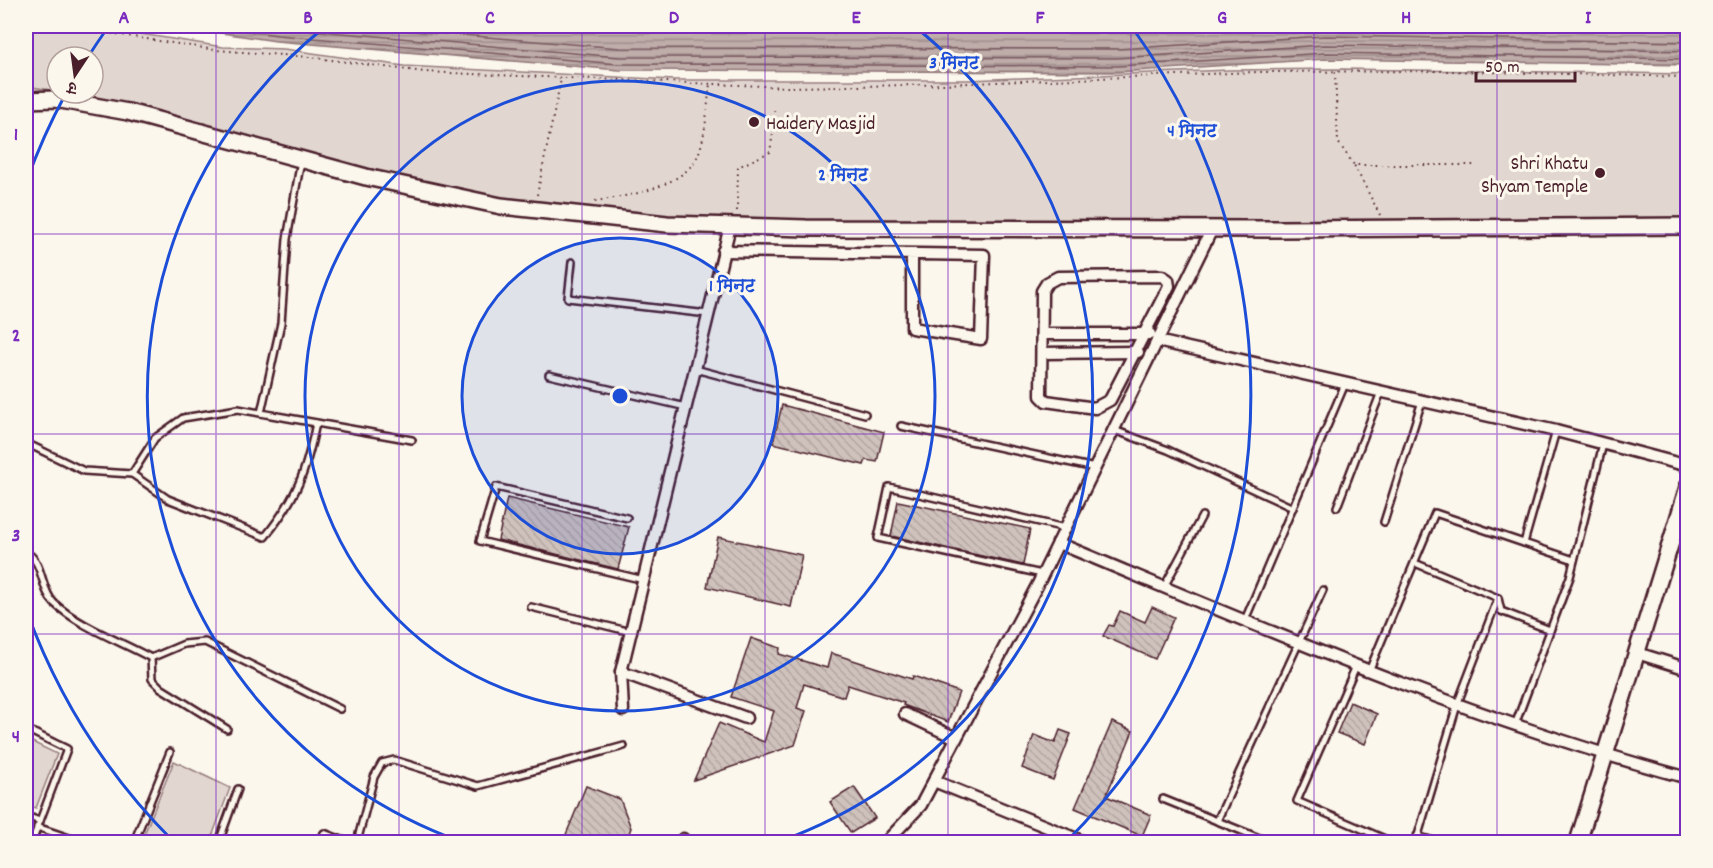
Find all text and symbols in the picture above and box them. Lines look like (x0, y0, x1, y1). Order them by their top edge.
text: A (119, 5, 130, 33)
text: B (303, 5, 313, 33)
text: C (485, 5, 495, 33)
text: D (669, 5, 680, 33)
text: E (851, 5, 861, 33)
text: F (1036, 5, 1046, 33)
text: G (1217, 5, 1227, 33)
text: H (1401, 5, 1411, 33)
text: I (1585, 5, 1592, 33)
north arrow (45, 45, 105, 105)
scale bar (1476, 45, 1575, 83)
text: 3 मिनट (929, 51, 980, 77)
text: 50 m (1485, 56, 1520, 81)
text: उ (64, 75, 80, 100)
place label: Haidery Masjid (766, 111, 875, 139)
marker: Haidery Masjid (747, 115, 761, 129)
text: 4 मिनट (1167, 119, 1218, 145)
text: 1 (14, 122, 18, 150)
place label: Shri Khatu Shyam Temple (1481, 151, 1588, 202)
text: 2 मिनट (818, 163, 869, 189)
marker: Shri Khatu Shyam Temple (1593, 166, 1607, 180)
text: 1 मिनट (709, 274, 756, 300)
text: 2 (12, 323, 20, 351)
centre of rings (610, 386, 630, 406)
text: 3 (12, 523, 20, 551)
text: 4 (12, 724, 20, 752)

